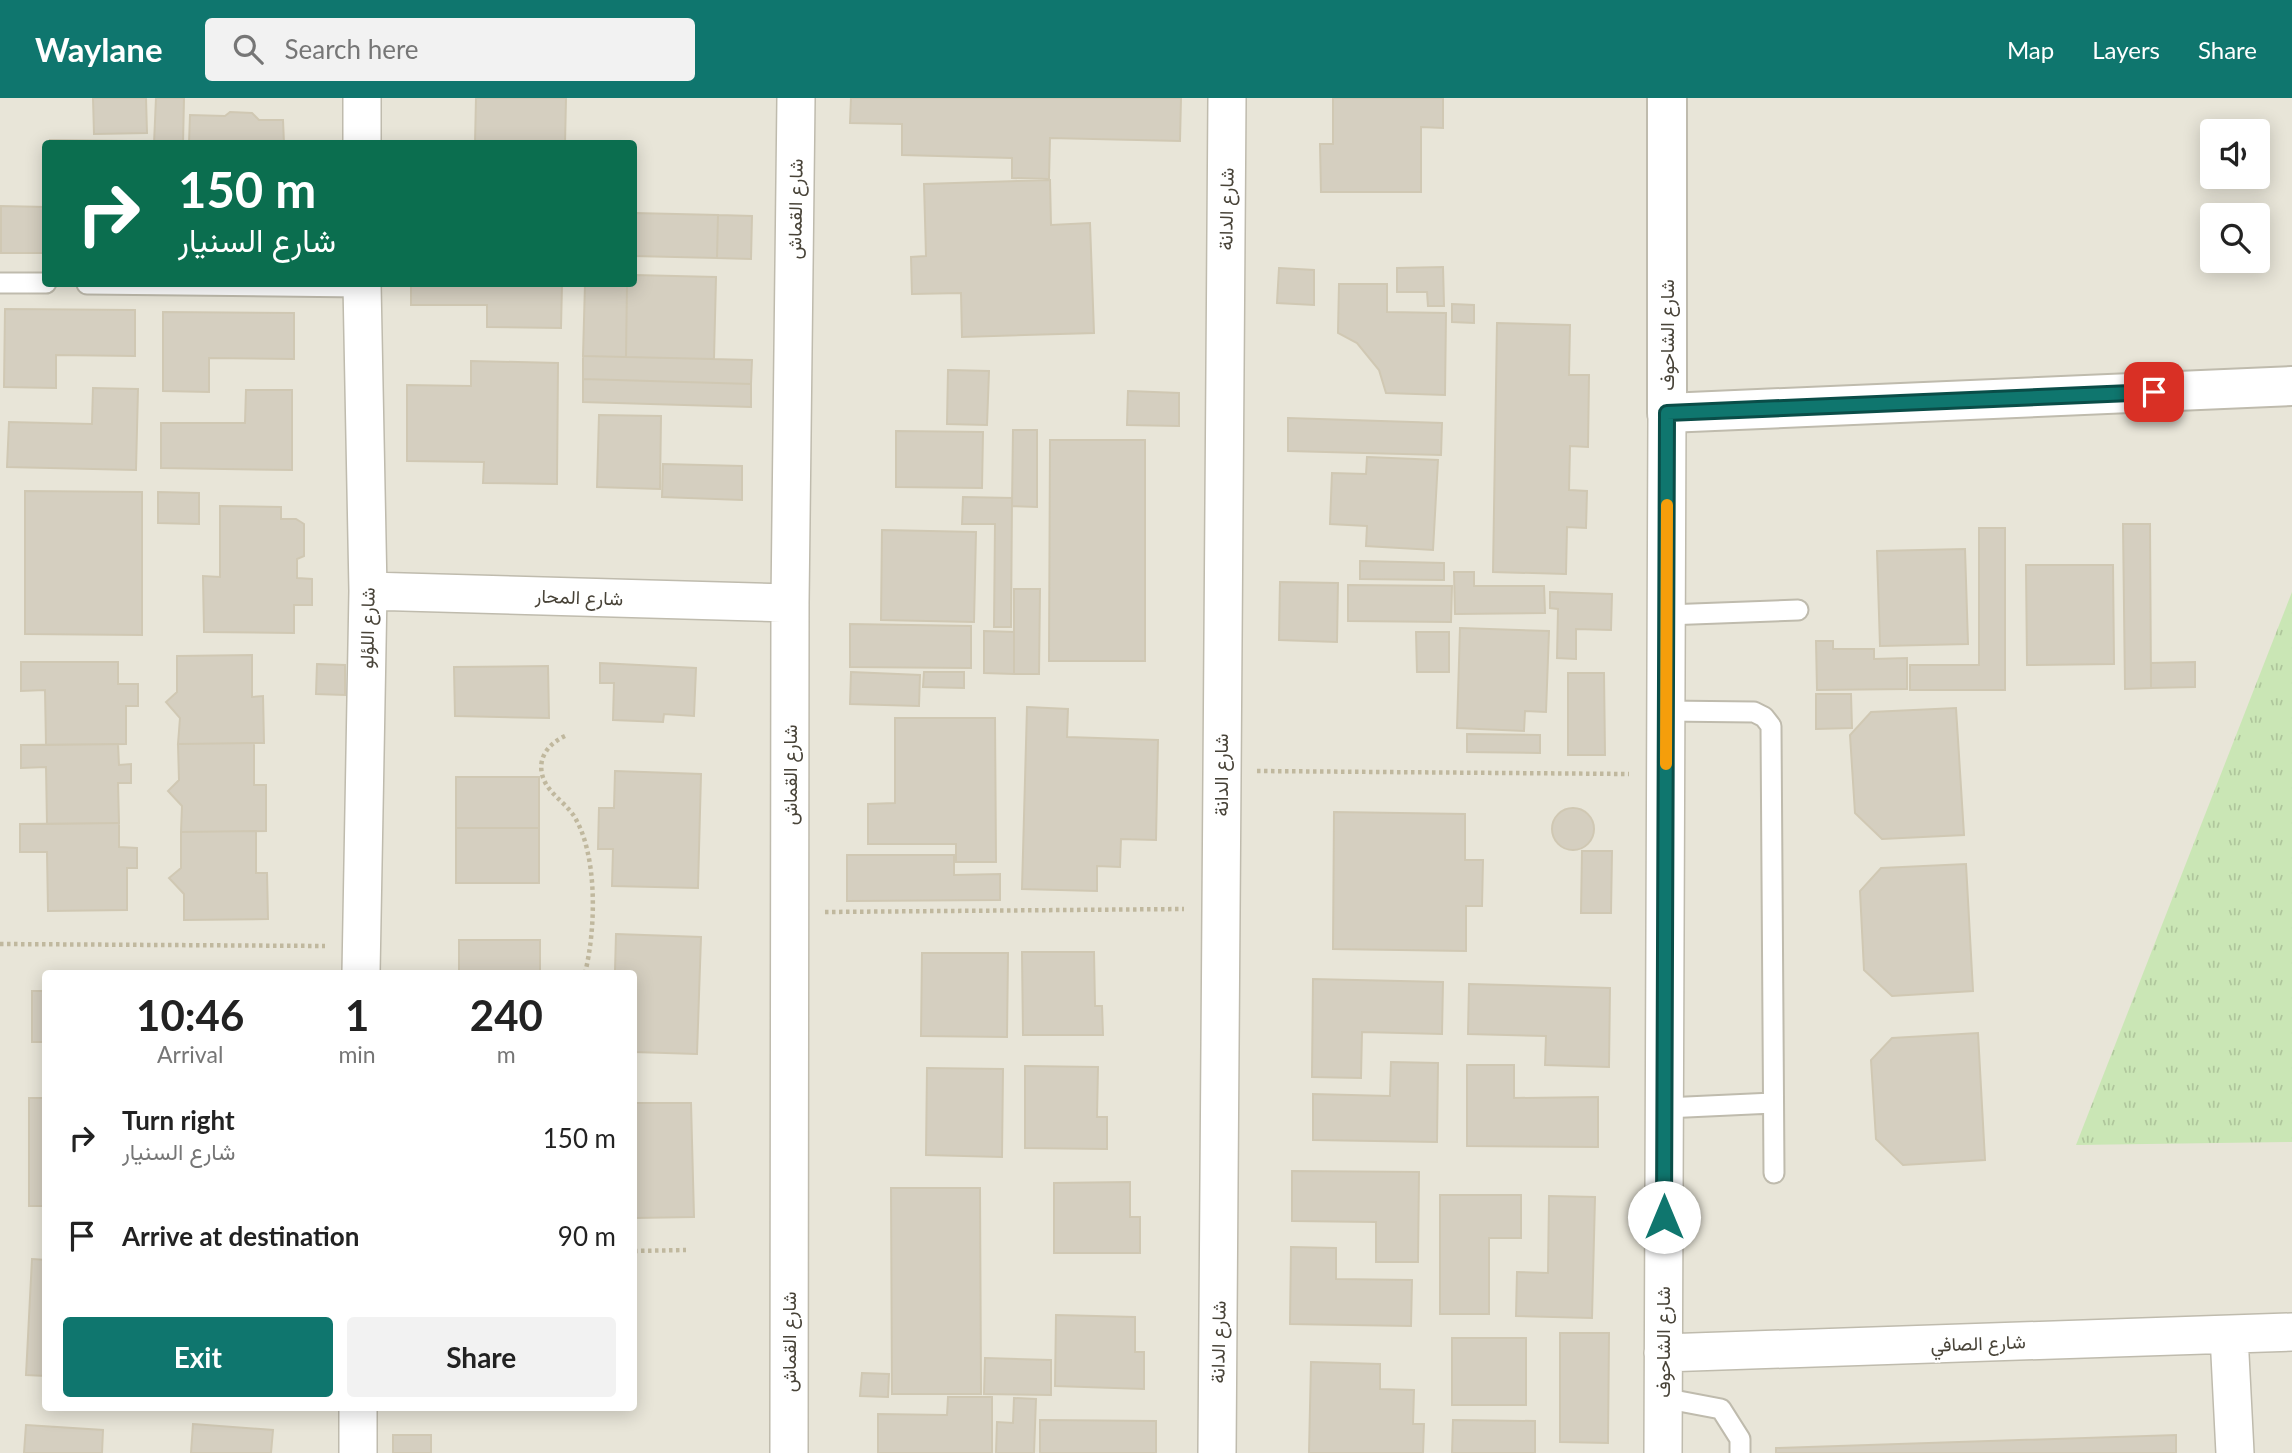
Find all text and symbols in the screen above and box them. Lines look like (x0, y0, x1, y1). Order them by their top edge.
search box (205, 18, 695, 81)
text: Waylane (35, 29, 163, 69)
icon: search (229, 30, 267, 68)
text: Search here (285, 33, 419, 65)
text: Map (2007, 35, 2054, 64)
text: Layers (2092, 35, 2160, 64)
text: Share (2198, 35, 2257, 64)
map controls (2200, 119, 2270, 273)
button: sound (2200, 119, 2270, 189)
street label: شارع القماش (782, 158, 809, 260)
text: 150 m (178, 160, 316, 218)
street label: شارع الدانة (1213, 167, 1240, 251)
icon: right (63, 168, 154, 259)
button: search (2200, 203, 2270, 273)
text: شارع السنيار (178, 220, 336, 259)
street label: شارع الشاحوف (1655, 279, 1680, 391)
pin (2124, 362, 2184, 422)
icon: arrive (2135, 373, 2173, 411)
street label: شارع المحار (533, 583, 624, 612)
street label: شارع اللؤلو (354, 587, 381, 669)
street label: شارع القماش (778, 725, 803, 825)
street label: شارع الدانة (1209, 734, 1234, 816)
text: 10:46 (136, 990, 244, 1040)
text: 1 (345, 990, 369, 1040)
text: 240 (470, 990, 543, 1040)
text: Arrival (157, 1040, 223, 1068)
text: min (338, 1040, 376, 1068)
text: m (497, 1040, 516, 1068)
text: Turn right (122, 1104, 235, 1136)
icon: right (63, 1119, 101, 1157)
text: 150 m (543, 1122, 616, 1154)
text: شارع السنيار (122, 1137, 236, 1165)
position arrow (1627, 1180, 1701, 1254)
icon: arrive (63, 1217, 101, 1255)
text: Arrive at destination (122, 1220, 359, 1252)
text: 90 m (558, 1220, 616, 1252)
street label: شارع الشاحوف (1651, 1286, 1676, 1398)
street label: شارع القماش (777, 1292, 802, 1392)
street label: شارع الدانة (1205, 1300, 1232, 1384)
button: Exit (63, 1317, 333, 1397)
button: Share (347, 1317, 616, 1397)
street label: شارع الصافي (1930, 1329, 2026, 1361)

